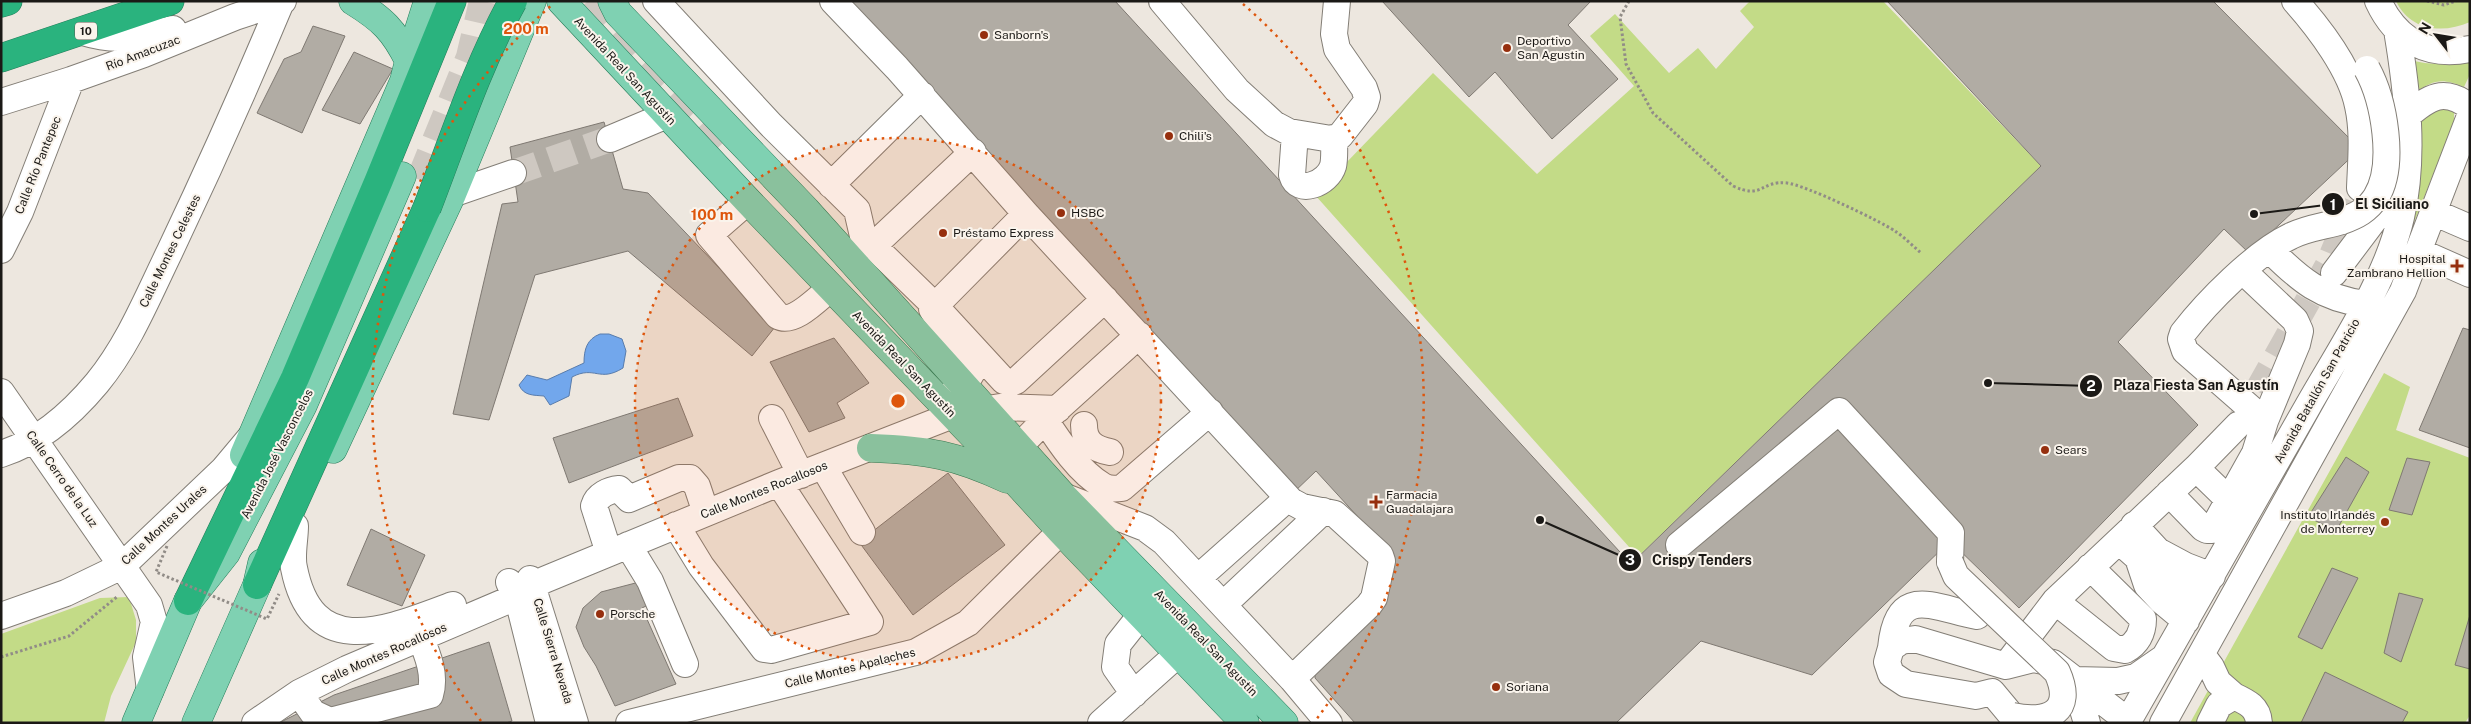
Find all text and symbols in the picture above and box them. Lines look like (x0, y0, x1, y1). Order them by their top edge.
north arrow (2411, 10, 2461, 60)
street label: Avenida Real San Agustín (571, 14, 679, 128)
text: N (2415, 19, 2435, 37)
text: 200 m (503, 20, 549, 37)
road number: 10 (75, 22, 97, 40)
place label: Sanborn's (994, 28, 1049, 42)
marker: Sanborn's (978, 29, 990, 41)
street label: Río Amacuzac (104, 32, 182, 74)
place label: Deportivo San Agustin (1517, 34, 1585, 62)
marker: Deportivo San Agustin (1501, 42, 1513, 54)
street label: Calle Río Pantepec (12, 114, 64, 216)
place label: Chili's (1179, 129, 1212, 143)
marker: Chili's (1163, 130, 1175, 142)
callout: El Siciliano (2320, 190, 2439, 219)
street label: Calle Montes Celestes (137, 192, 203, 310)
text: 1 (2330, 196, 2336, 213)
text: El Siciliano (2355, 196, 2429, 212)
text: 100 m (691, 206, 733, 223)
place label: HSBC (1071, 206, 1104, 220)
marker: HSBC (1055, 207, 1067, 219)
place label: Préstamo Express (953, 226, 1054, 240)
marker: Préstamo Express (937, 227, 949, 239)
place label: Hospital Zambrano Hellion (2347, 252, 2446, 280)
marker: Hospital Zambrano Hellion (2450, 259, 2464, 273)
street label: Avenida Real San Agustín (849, 308, 959, 420)
street label: Avenida Batallón San Patricio (2271, 316, 2363, 466)
callout: Plaza Fiesta San Agustín (2079, 371, 2289, 400)
text: 2 (2086, 377, 2096, 394)
text: Plaza Fiesta San Agustín (2113, 377, 2279, 393)
street label: Avenida José Vasconcelos (238, 387, 316, 521)
centre of rings (889, 392, 907, 410)
street label: Calle Cerro de la Luz (23, 428, 101, 530)
place label: Sears (2055, 443, 2087, 457)
marker: Sears (2039, 444, 2051, 456)
street label: Calle Montes Rocallosos (698, 458, 830, 522)
street label: Calle Montes Urales (119, 482, 209, 568)
place label: Farmacia Guadalajara (1386, 488, 1453, 516)
marker: Farmacia Guadalajara (1370, 496, 1382, 508)
place label: Instituto Irlandés de Monterrey (2280, 508, 2376, 536)
marker: Instituto Irlandés de Monterrey (2379, 516, 2391, 528)
callout: Crispy Tenders (1618, 546, 1762, 575)
text: 3 (1625, 551, 1635, 568)
text: Crispy Tenders (1652, 552, 1752, 568)
street label: Avenida Real San Agustín (1151, 587, 1261, 699)
street label: Calle Sierra Nevada (530, 596, 576, 706)
place label: Porsche (610, 607, 655, 621)
marker: Porsche (594, 608, 606, 620)
street label: Calle Montes Rocallosos (319, 620, 449, 688)
street label: Calle Montes Apalaches (783, 645, 917, 691)
place label: Soriana (1506, 680, 1549, 694)
marker: Soriana (1490, 681, 1502, 693)

